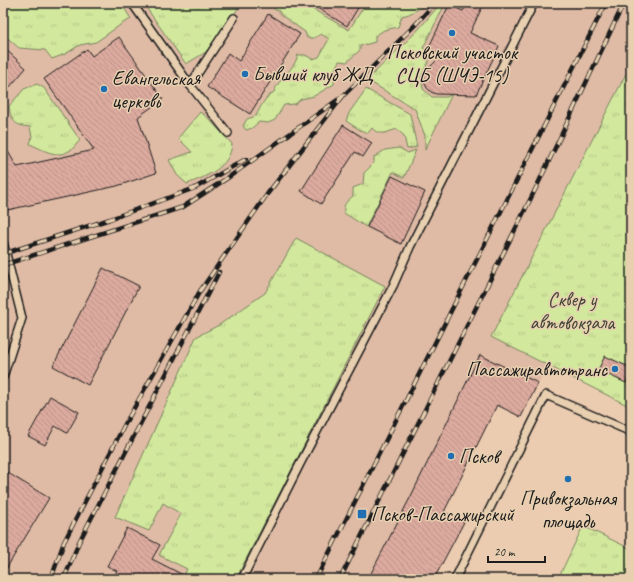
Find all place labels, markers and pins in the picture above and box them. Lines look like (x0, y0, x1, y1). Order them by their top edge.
marker: Псковский участок СЦБ (ШЧЭ-15) (447, 28, 457, 38)
place label: Псковский участок СЦБ (ШЧЭ-15) (387, 40, 519, 88)
place label: Бывший клуб ЖД (253, 62, 374, 87)
place label: Евангельская церковь (112, 66, 201, 114)
marker: Бывший клуб ЖД (240, 69, 250, 79)
marker: Евангельская церковь (99, 84, 109, 94)
place label: Пассажиравтотранс (466, 357, 608, 382)
marker: Пассажиравтотранс (610, 364, 620, 374)
place label: Псков (459, 444, 503, 469)
marker: Псков (446, 451, 456, 461)
marker: Привокзальная площадь (563, 474, 573, 484)
place label: Привокзальная площадь (520, 486, 618, 534)
place label: Псков-Пассажирский (371, 502, 516, 527)
marker: Псков-Пассажирский (356, 508, 368, 520)

